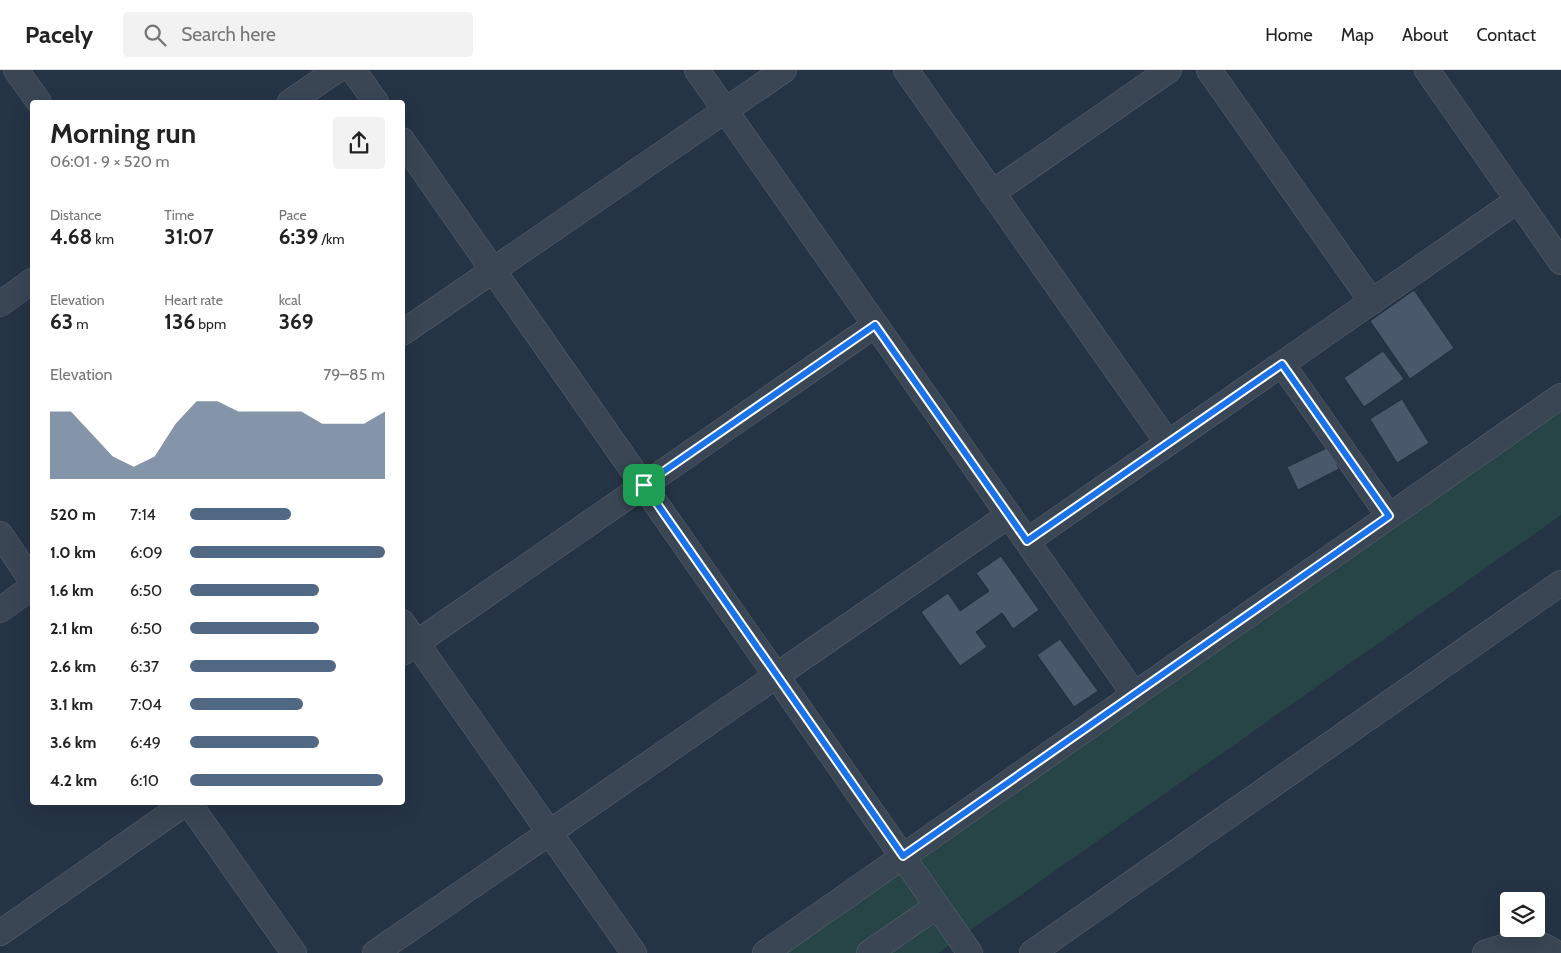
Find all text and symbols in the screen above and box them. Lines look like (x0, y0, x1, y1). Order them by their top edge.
search box (123, 12, 473, 57)
text: Pacely (25, 20, 93, 49)
icon: search (141, 21, 169, 49)
text: Search here (181, 23, 276, 46)
text: Home (1265, 24, 1313, 46)
text: Map (1341, 24, 1374, 46)
text: About (1402, 24, 1448, 46)
text: Contact (1476, 24, 1536, 46)
text: Morning run (50, 116, 196, 150)
button: share (333, 117, 385, 169)
text: 06:01 · 9 × 520 m (50, 152, 170, 171)
text: Distance (50, 206, 102, 224)
text: Time (164, 206, 194, 224)
text: Pace (279, 206, 307, 224)
text: 4.68 (50, 224, 92, 249)
text: 31:07 (164, 224, 214, 249)
text: 6:39 (279, 224, 318, 249)
text: km (92, 230, 114, 248)
text: /km (318, 230, 344, 248)
text: Elevation (50, 291, 105, 309)
text: Heart rate (164, 291, 223, 309)
text: kcal (279, 291, 301, 309)
text: 63 (50, 309, 73, 334)
text: 136 (164, 309, 195, 334)
text: 369 (279, 309, 314, 334)
text: m (73, 315, 89, 333)
text: bpm (195, 315, 226, 333)
text: Elevation (50, 365, 113, 384)
text: 79–85 m (323, 365, 385, 384)
pin (623, 464, 665, 506)
icon: arrive (630, 471, 658, 499)
text: 520 m (50, 505, 96, 524)
text: 7:14 (130, 505, 156, 524)
text: 1.0 km (50, 543, 96, 562)
text: 6:09 (130, 543, 163, 562)
text: 1.6 km (50, 581, 94, 600)
text: 6:50 (130, 581, 162, 600)
text: 2.1 km (50, 619, 93, 638)
text: 6:50 (130, 619, 162, 638)
text: 2.6 km (50, 657, 96, 676)
text: 6:37 (130, 657, 159, 676)
text: 3.1 km (50, 695, 93, 714)
text: 7:04 (130, 695, 162, 714)
text: 3.6 km (50, 733, 96, 752)
text: 6:49 (130, 733, 161, 752)
text: 4.2 km (50, 771, 97, 790)
text: 6:10 (130, 771, 159, 790)
map controls (1500, 892, 1545, 937)
button: layers (1500, 892, 1545, 937)

